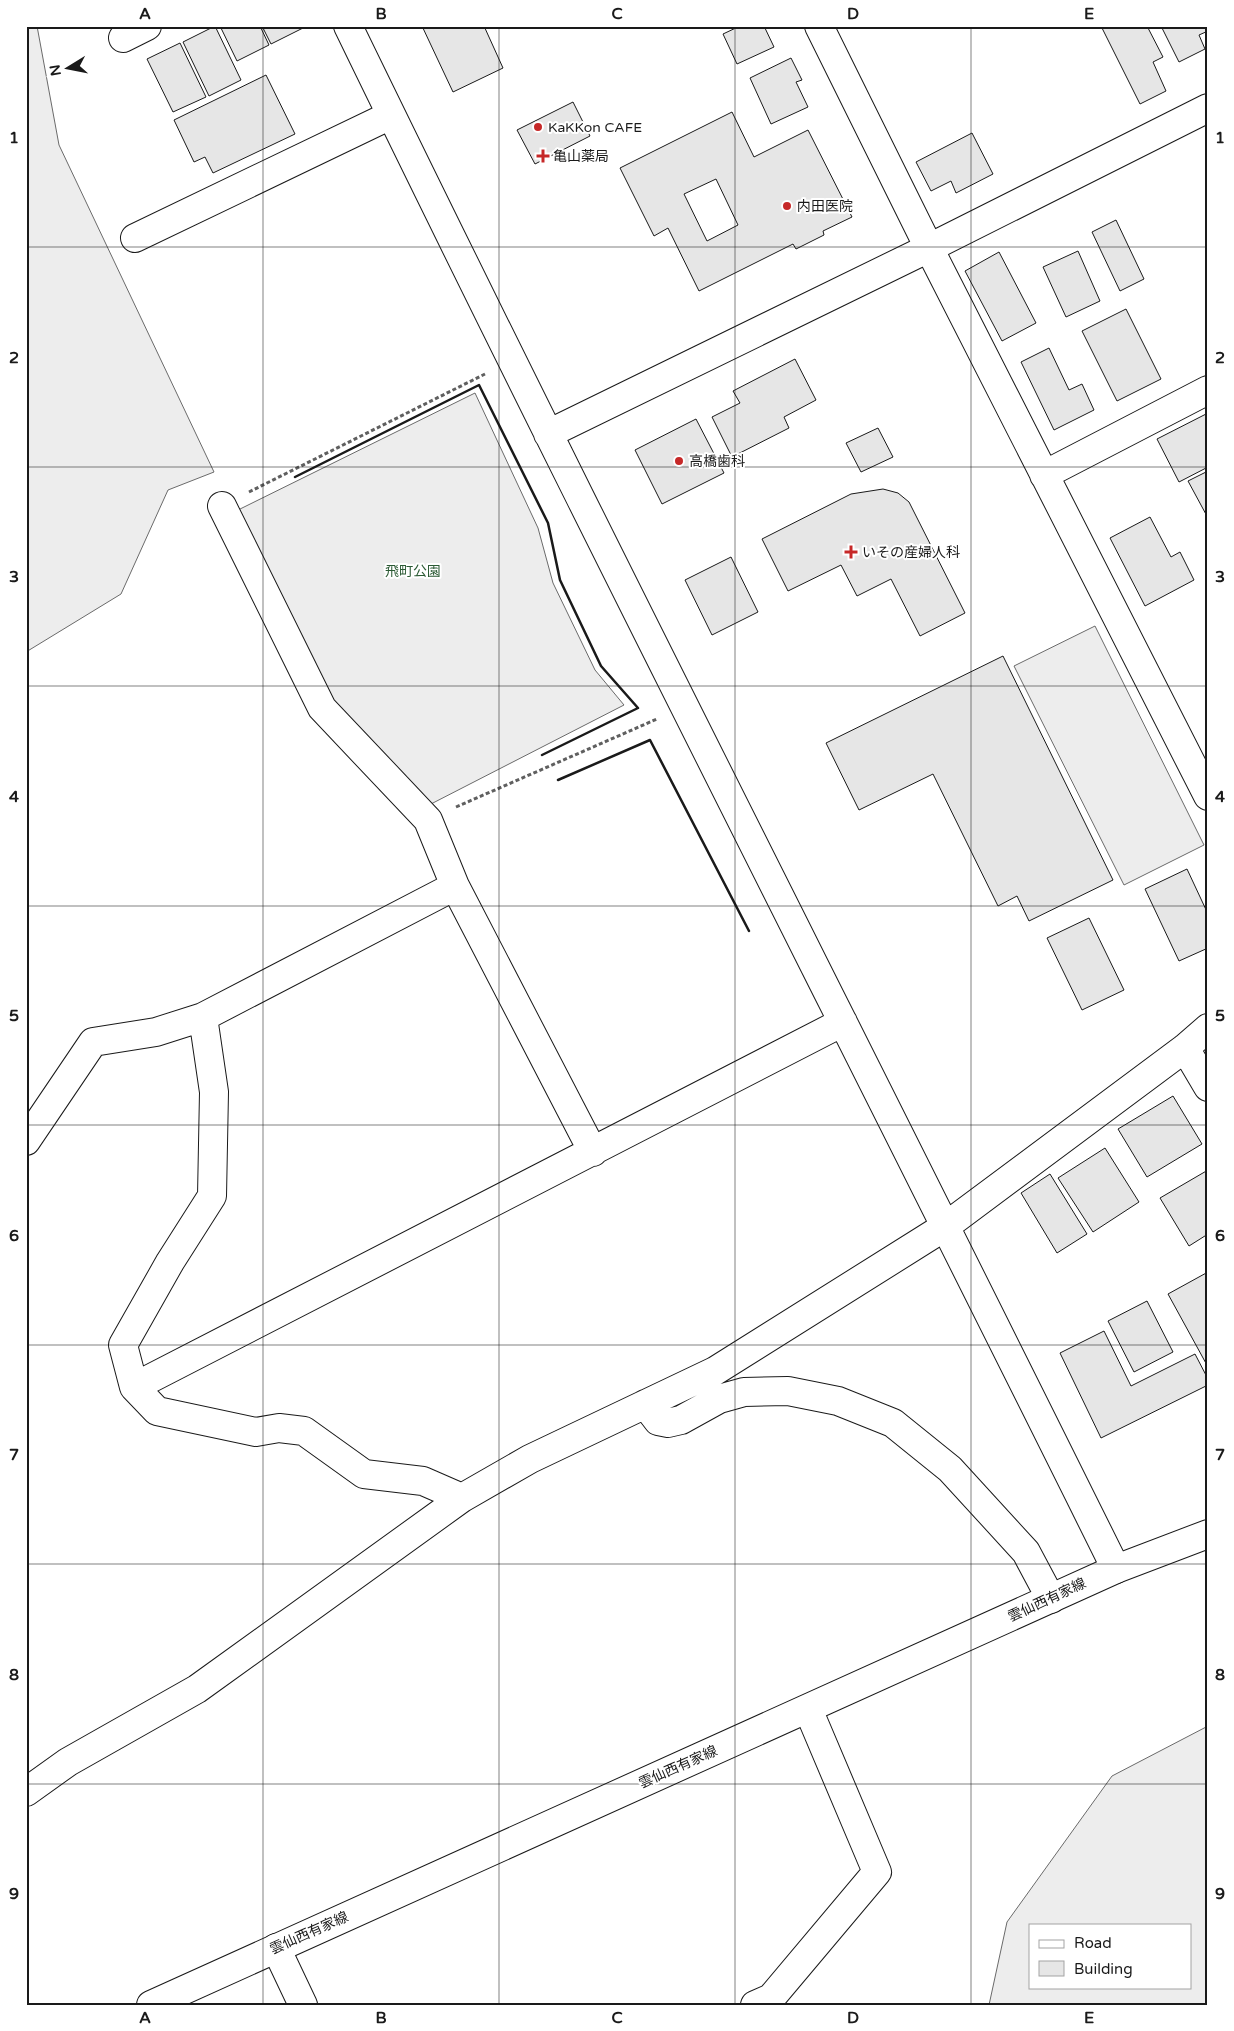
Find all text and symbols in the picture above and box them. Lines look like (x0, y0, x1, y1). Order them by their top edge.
text: A (139, 4, 151, 24)
text: B (375, 4, 387, 24)
text: C (611, 4, 623, 24)
text: D (847, 4, 859, 24)
text: E (1084, 4, 1094, 24)
north arrow (42, 42, 92, 92)
text: N (46, 63, 65, 77)
place label: KaKKon CAFE (548, 119, 642, 136)
marker: KaKKon CAFE (532, 121, 544, 133)
text: 1 (9, 128, 19, 148)
text: 1 (1215, 128, 1225, 148)
place label: 亀山薬局 (553, 148, 609, 165)
marker: 亀山薬局 (537, 150, 549, 162)
place label: 内田医院 (797, 198, 853, 215)
marker: 内田医院 (781, 200, 793, 212)
text: 2 (9, 348, 19, 368)
text: 2 (1215, 348, 1225, 368)
place label: 高橋歯科 (689, 453, 745, 470)
marker: 高橋歯科 (673, 455, 685, 467)
place label: いその産婦人科 (862, 544, 960, 561)
marker: いその産婦人科 (844, 545, 858, 559)
park label: 飛町公園 (385, 563, 441, 580)
text: 3 (9, 567, 19, 587)
text: 3 (1215, 567, 1225, 587)
text: 4 (9, 787, 19, 807)
text: 4 (1215, 787, 1225, 807)
text: 5 (9, 1006, 19, 1026)
text: 5 (1215, 1006, 1225, 1026)
text: 6 (9, 1226, 19, 1246)
text: 6 (1215, 1226, 1225, 1246)
text: 7 (9, 1445, 19, 1465)
text: 7 (1215, 1445, 1225, 1465)
street label: 雲仙西有家線 (1005, 1575, 1089, 1625)
text: 8 (9, 1665, 19, 1685)
text: 8 (1215, 1665, 1225, 1685)
street label: 雲仙西有家線 (636, 1742, 720, 1792)
text: 9 (9, 1884, 19, 1904)
text: 9 (1215, 1884, 1225, 1904)
street label: 雲仙西有家線 (267, 1908, 351, 1958)
legend (1029, 1924, 1192, 1988)
text: Road (1074, 1934, 1112, 1952)
text: Building (1074, 1960, 1133, 1978)
text: A (139, 2008, 151, 2028)
text: B (375, 2008, 387, 2028)
text: C (611, 2008, 623, 2028)
text: D (847, 2008, 859, 2028)
text: E (1084, 2008, 1094, 2028)

